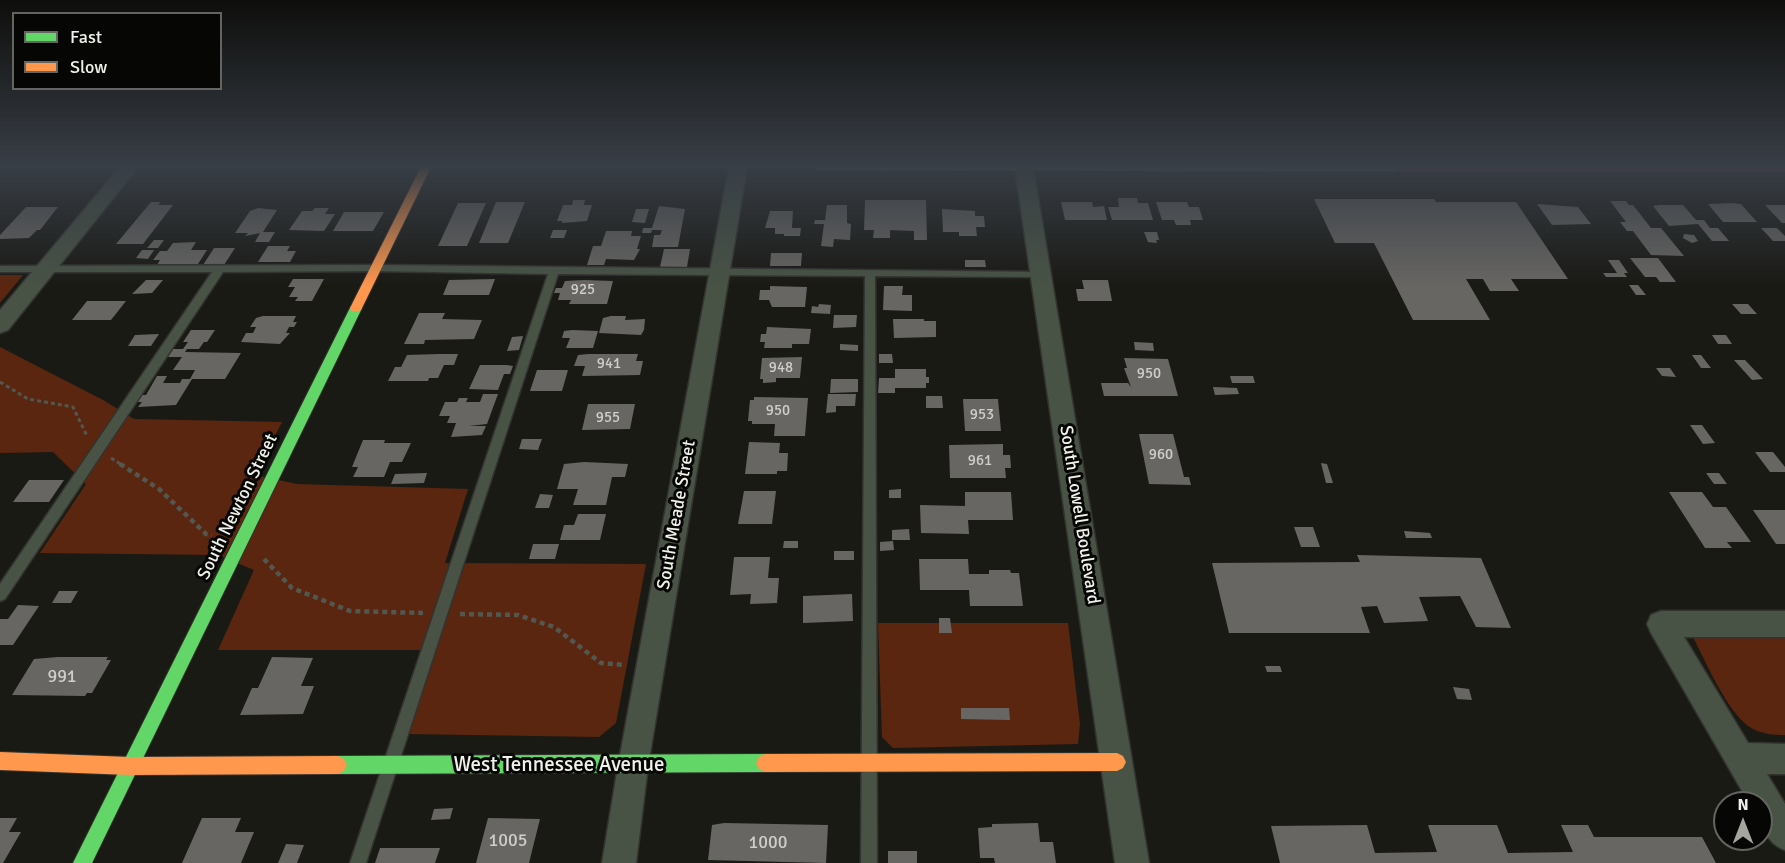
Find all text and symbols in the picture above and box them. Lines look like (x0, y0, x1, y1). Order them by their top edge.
legend (12, 12, 222, 90)
text: Fast (70, 26, 102, 48)
text: Slow (70, 56, 107, 78)
house number: 925 (571, 281, 595, 299)
house number: 941 (597, 355, 621, 373)
house number: 948 (769, 359, 793, 377)
house number: 950 (1137, 365, 1161, 383)
house number: 950 (766, 402, 790, 420)
house number: 953 (970, 406, 994, 424)
house number: 955 (596, 409, 620, 427)
street label: South Lowell Boulevard (1054, 424, 1104, 606)
street label: South Newton Street (193, 430, 283, 584)
street label: South Meade Street (653, 439, 701, 591)
house number: 960 (1149, 446, 1173, 464)
house number: 961 (968, 452, 992, 470)
house number: 991 (47, 666, 77, 688)
street label: West Tennessee Avenue (454, 752, 664, 778)
north arrow (1713, 791, 1773, 851)
text: N (1737, 795, 1749, 815)
house number: 1005 (489, 830, 527, 852)
house number: 1000 (749, 832, 787, 854)

